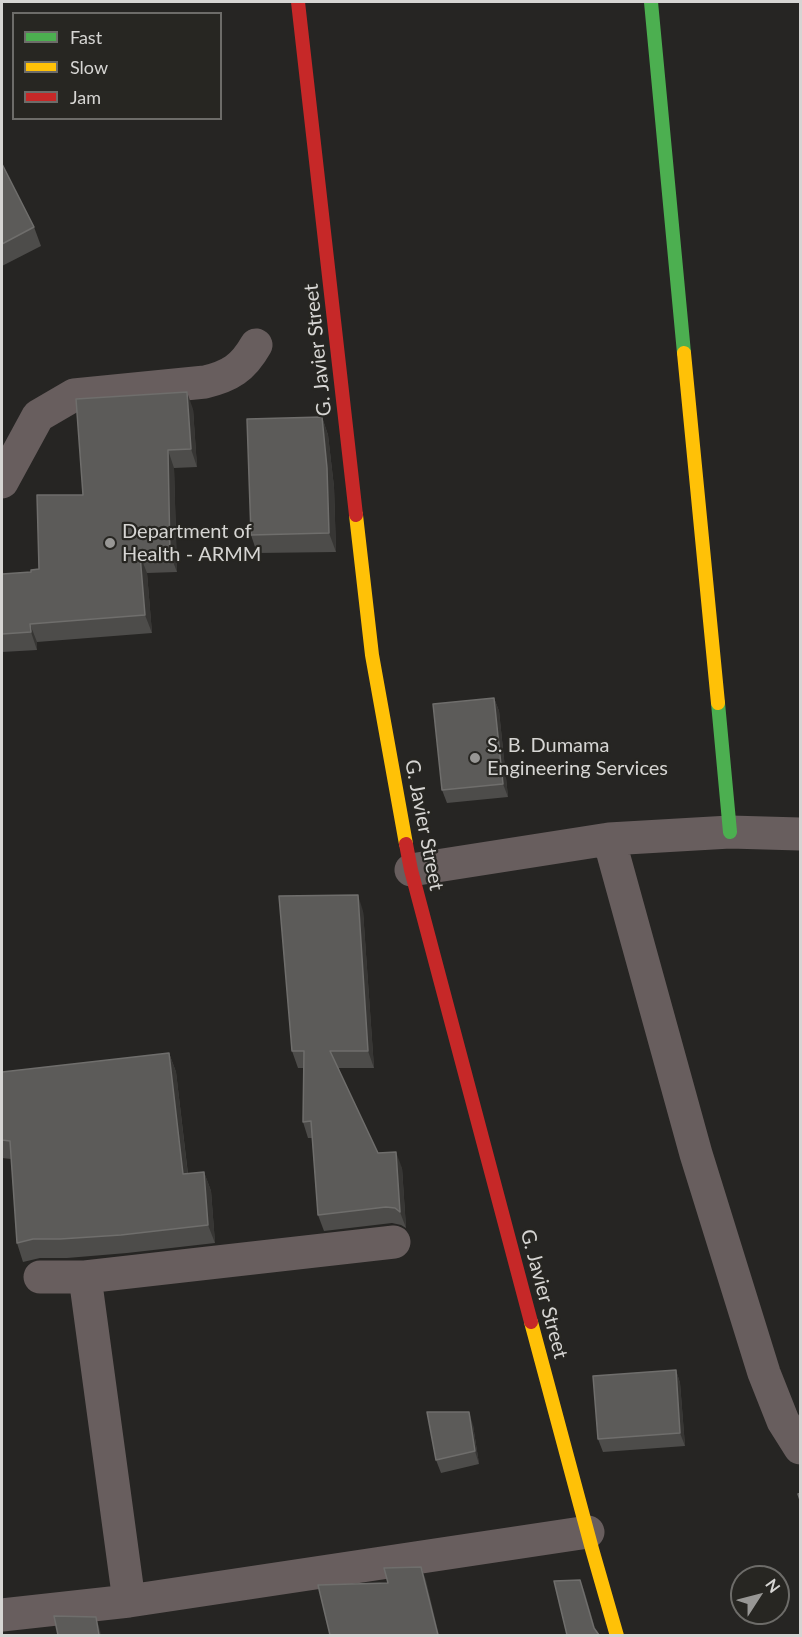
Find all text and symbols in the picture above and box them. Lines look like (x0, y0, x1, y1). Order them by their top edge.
legend (12, 12, 222, 120)
text: Fast (70, 26, 102, 48)
text: Slow (70, 56, 108, 78)
text: Jam (70, 86, 101, 108)
street label: G. Javier Street (299, 283, 337, 417)
place label: Department of Health - ARMM (122, 520, 261, 567)
marker: Department of Health - ARMM (103, 536, 117, 550)
place label: S. B. Dumama Engineering Services (487, 734, 668, 781)
marker: S. B. Dumama Engineering Services (468, 751, 482, 765)
street label: G. Javier Street (400, 757, 448, 893)
street label: G. Javier Street (515, 1227, 573, 1361)
north arrow (730, 1565, 790, 1625)
text: N (762, 1575, 785, 1596)

